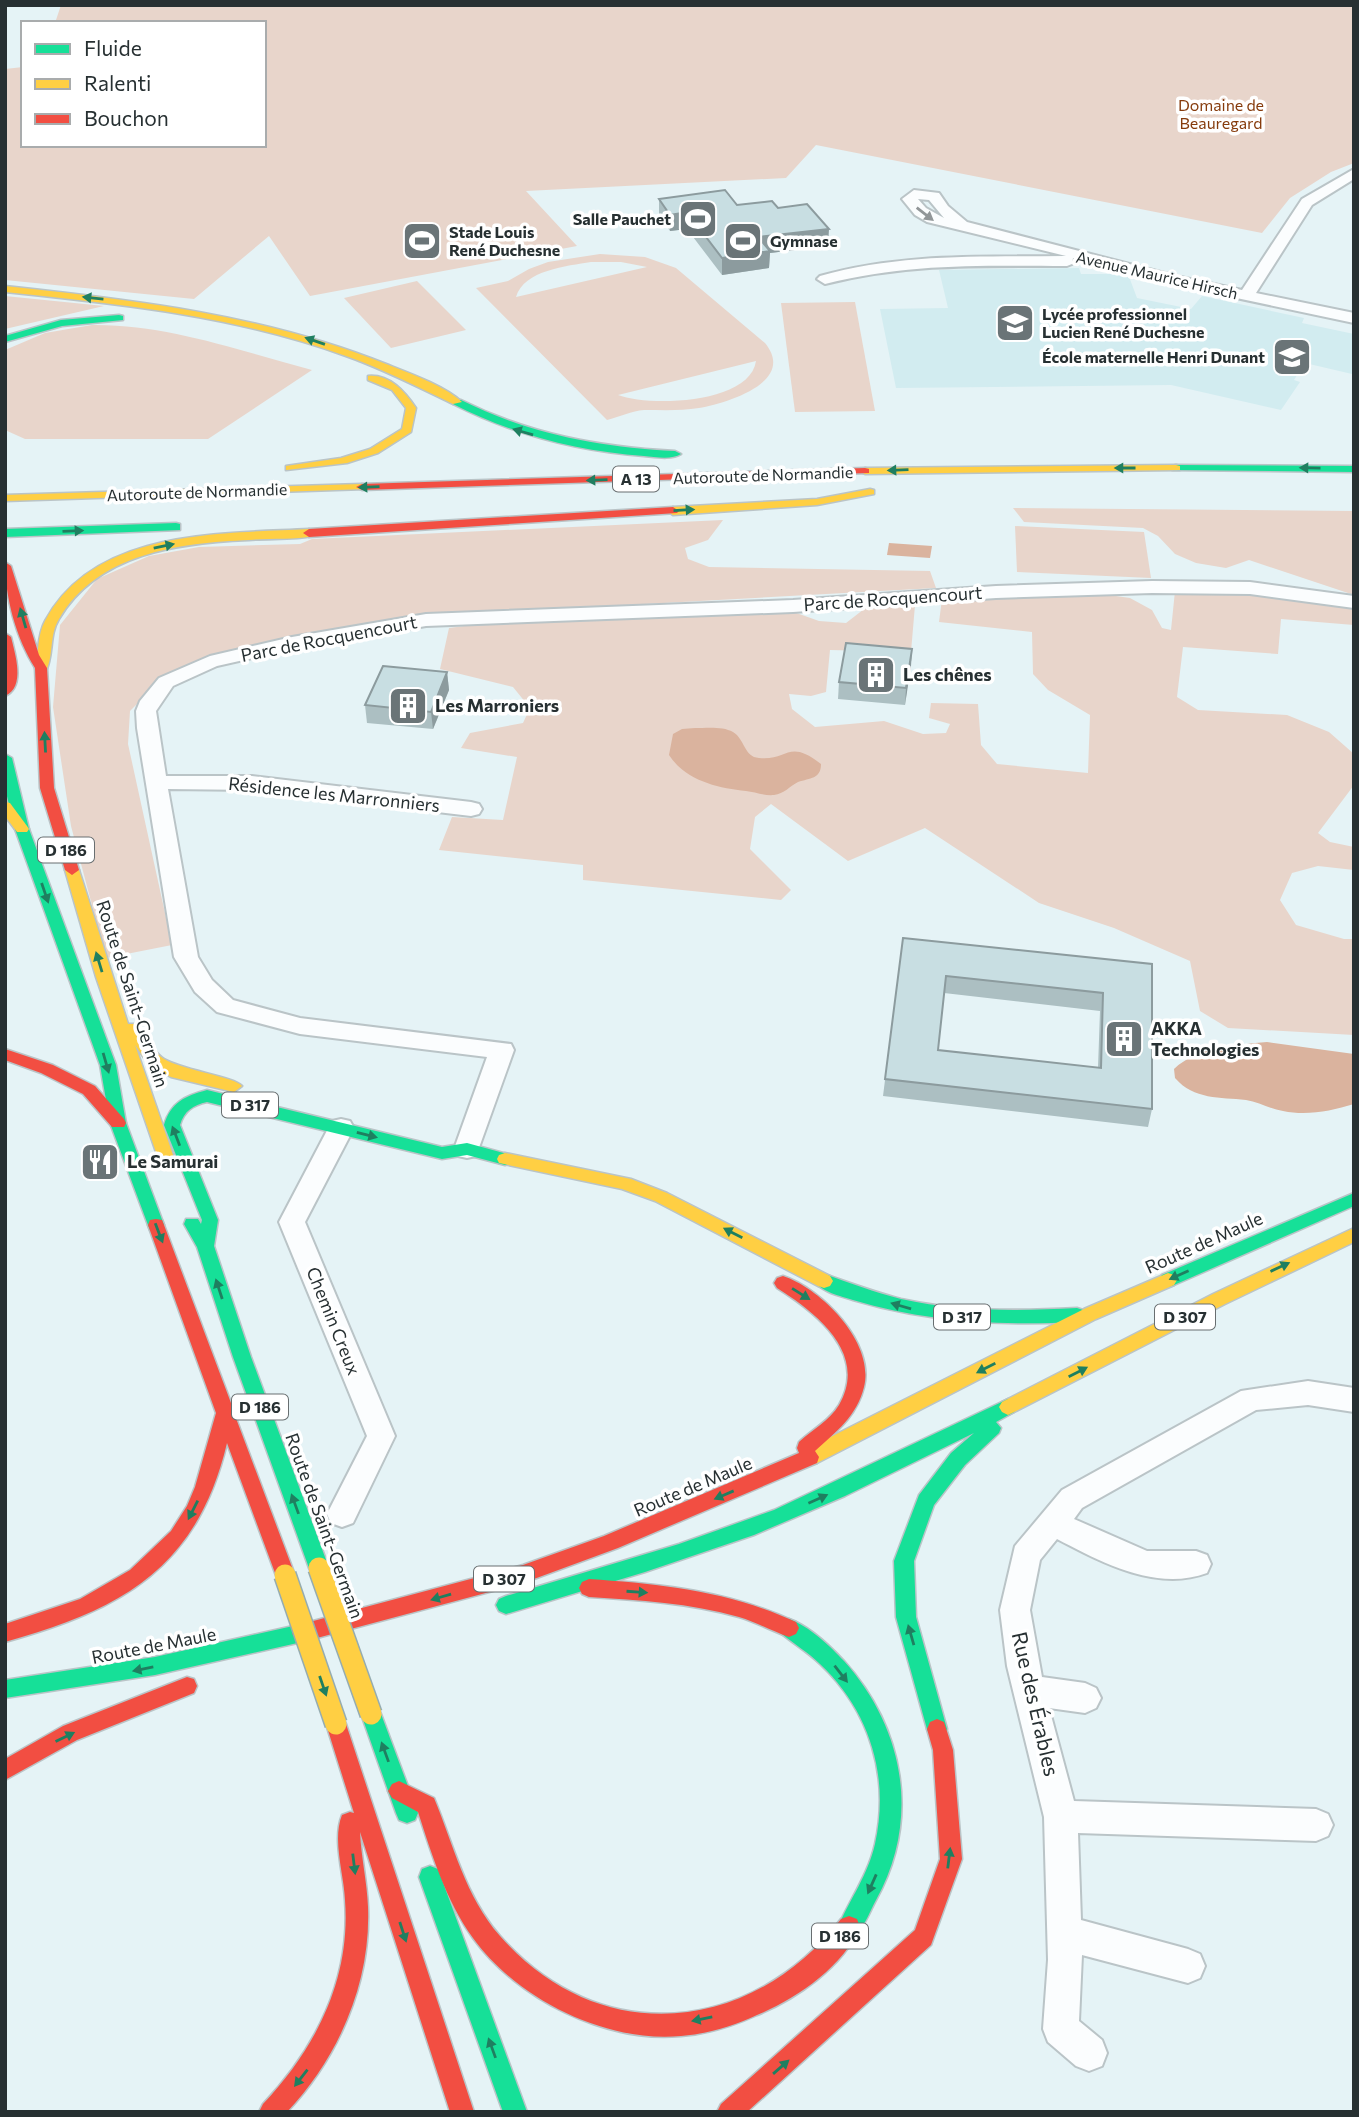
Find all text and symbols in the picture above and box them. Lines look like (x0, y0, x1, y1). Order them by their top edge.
legend (21, 21, 266, 147)
text: Fluide (84, 35, 142, 60)
text: Ralenti (84, 70, 151, 95)
park label: Domaine de Beauregard (1178, 95, 1264, 132)
text: Bouchon (84, 105, 169, 130)
sports icon: Salle Pauchet (677, 198, 719, 240)
one-way arrow (915, 207, 933, 222)
place label: Salle Pauchet (573, 209, 671, 228)
sports icon: Stade Louis René Duchesne (401, 220, 443, 262)
sports icon: Gymnase (722, 220, 764, 262)
place label: Stade Louis René Duchesne (449, 222, 560, 259)
place label: Gymnase (770, 231, 838, 250)
street label: Avenue Maurice Hirsch (1074, 247, 1240, 302)
one-way arrow (81, 292, 103, 303)
school or university icon: Lycée professionnel Lucien René Duchesne (994, 302, 1036, 344)
place label: Lycée professionnel Lucien René Duchesne (1042, 304, 1204, 341)
one-way arrow (305, 335, 326, 346)
school or university icon: École maternelle Henri Dunant (1271, 336, 1313, 378)
place label: École maternelle Henri Dunant (1042, 347, 1265, 366)
one-way arrow (513, 427, 534, 437)
street label: Autoroute de Normandie (672, 462, 853, 487)
one-way arrow (1114, 462, 1136, 474)
one-way arrow (1299, 462, 1321, 473)
one-way arrow (886, 465, 908, 476)
road number: A 13 (613, 466, 659, 492)
one-way arrow (586, 474, 608, 485)
street label: Autoroute de Normandie (106, 479, 287, 504)
one-way arrow (358, 481, 380, 493)
one-way arrow (673, 504, 695, 515)
one-way arrow (63, 525, 85, 536)
one-way arrow (153, 540, 175, 551)
street label: Parc de Rocquencourt (803, 581, 983, 615)
one-way arrow (17, 607, 27, 628)
street label: Parc de Rocquencourt (239, 610, 419, 666)
building icon: Les chênes (855, 654, 897, 696)
place label: Les chênes (903, 663, 992, 685)
building icon: Les Marroniers (387, 685, 429, 727)
place label: Les Marroniers (435, 694, 559, 716)
one-way arrow (39, 731, 50, 753)
street label: Résidence les Marronniers (227, 772, 441, 816)
road number: D 186 (38, 838, 94, 862)
one-way arrow (40, 883, 51, 904)
street label: Route de Saint-Germain (92, 897, 174, 1090)
one-way arrow (94, 951, 104, 972)
place label: AKKA Technologies (1151, 1017, 1260, 1060)
building icon: AKKA Technologies (1103, 1018, 1145, 1060)
one-way arrow (102, 1053, 112, 1074)
road number: D 317 (222, 1092, 278, 1118)
one-way arrow (171, 1125, 182, 1146)
one-way arrow (356, 1130, 378, 1141)
restaurant icon: Le Samurai (79, 1141, 121, 1183)
place label: Le Samurai (127, 1150, 218, 1172)
street label: Route de Maule (1141, 1206, 1266, 1278)
one-way arrow (154, 1222, 165, 1243)
one-way arrow (723, 1228, 743, 1239)
one-way arrow (1270, 1262, 1290, 1273)
street label: Chemin Creux (302, 1263, 366, 1378)
one-way arrow (1169, 1269, 1189, 1281)
one-way arrow (214, 1278, 224, 1299)
one-way arrow (791, 1287, 811, 1300)
one-way arrow (889, 1300, 911, 1311)
road number: D 317 (934, 1304, 990, 1330)
road number: D 307 (1155, 1304, 1215, 1330)
one-way arrow (976, 1363, 996, 1374)
one-way arrow (1068, 1366, 1088, 1377)
road number: D 186 (232, 1394, 288, 1420)
street label: Route de Saint-Germain (281, 1430, 369, 1621)
street label: Route de Maule (630, 1451, 755, 1521)
one-way arrow (713, 1489, 734, 1500)
one-way arrow (289, 1493, 300, 1514)
one-way arrow (808, 1493, 829, 1504)
one-way arrow (187, 1500, 199, 1520)
road number: D 307 (474, 1567, 534, 1592)
one-way arrow (627, 1586, 649, 1597)
one-way arrow (430, 1593, 451, 1603)
street label: Route de Maule (90, 1622, 218, 1668)
one-way arrow (905, 1624, 916, 1646)
street label: Rue des Érables (1008, 1629, 1065, 1778)
one-way arrow (132, 1664, 154, 1675)
one-way arrow (834, 1664, 849, 1682)
one-way arrow (318, 1675, 329, 1696)
one-way arrow (55, 1732, 75, 1743)
one-way arrow (379, 1742, 390, 1763)
one-way arrow (943, 1847, 954, 1869)
one-way arrow (348, 1853, 359, 1875)
one-way arrow (866, 1874, 878, 1894)
one-way arrow (398, 1921, 409, 1942)
road number: D 186 (812, 1924, 868, 1948)
one-way arrow (691, 2013, 713, 2024)
one-way arrow (486, 2037, 497, 2058)
one-way arrow (772, 2059, 790, 2075)
one-way arrow (293, 2069, 308, 2087)

